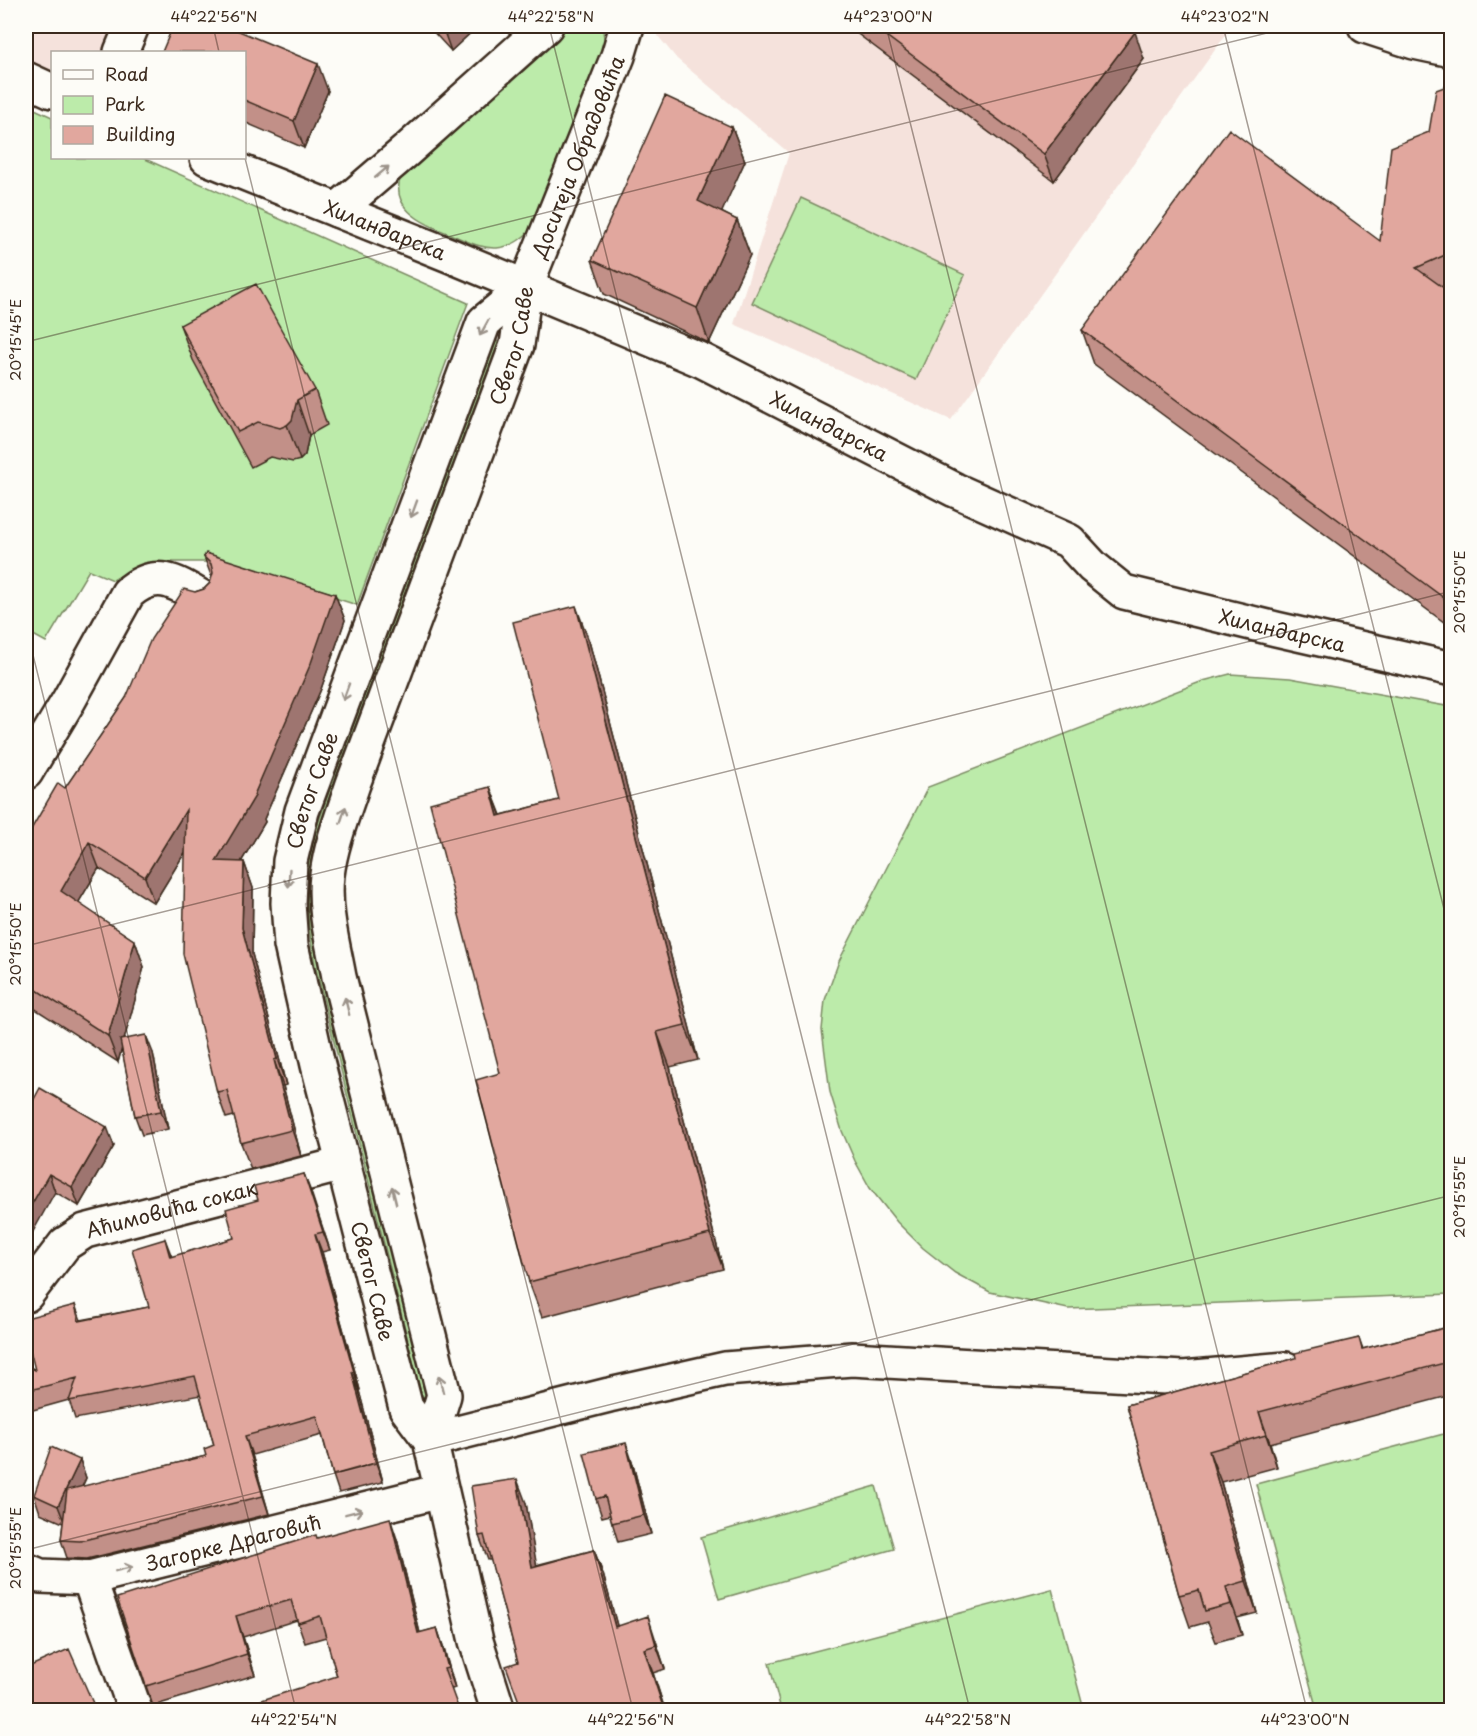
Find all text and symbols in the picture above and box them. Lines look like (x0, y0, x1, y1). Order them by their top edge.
text: 44°22'56"N (170, 4, 258, 27)
text: 44°22'58"N (508, 4, 594, 27)
text: 44°23'00"N (843, 4, 933, 27)
text: 44°23'02"N (1181, 4, 1269, 27)
street label: Доситеја Обрадовића (523, 50, 632, 263)
legend (51, 51, 246, 159)
text: Road (105, 60, 149, 87)
text: Park (105, 90, 145, 117)
text: Building (105, 120, 175, 147)
one-way arrow (374, 165, 389, 179)
street label: Хиландарска (320, 192, 451, 268)
street label: Светог Саве (481, 284, 540, 409)
text: 20°15'45"E (3, 299, 26, 381)
one-way arrow (478, 319, 490, 336)
street label: Хиландарска (765, 383, 894, 469)
one-way arrow (408, 499, 419, 518)
text: 20°15'50"E (1447, 550, 1470, 634)
street label: Хиландарска (1216, 601, 1349, 659)
one-way arrow (340, 682, 351, 701)
street label: Светог Саве (278, 727, 345, 852)
one-way arrow (338, 806, 349, 825)
one-way arrow (284, 867, 295, 887)
text: 20°15'50"E (3, 902, 26, 986)
one-way arrow (340, 997, 352, 1016)
text: 20°15'55"E (1447, 1156, 1470, 1238)
street label: Аћимовића сокак (83, 1172, 260, 1245)
one-way arrow (388, 1186, 399, 1205)
street label: Светог Саве (344, 1218, 402, 1344)
one-way arrow (435, 1375, 447, 1394)
street label: Загорке Драговић (143, 1506, 324, 1578)
one-way arrow (344, 1506, 363, 1518)
text: 20°15'55"E (3, 1507, 26, 1589)
one-way arrow (114, 1563, 133, 1575)
text: 44°22'54"N (251, 1707, 337, 1730)
text: 44°22'56"N (587, 1707, 675, 1730)
text: 44°22'58"N (925, 1707, 1011, 1730)
text: 44°23'00"N (1260, 1707, 1350, 1730)

